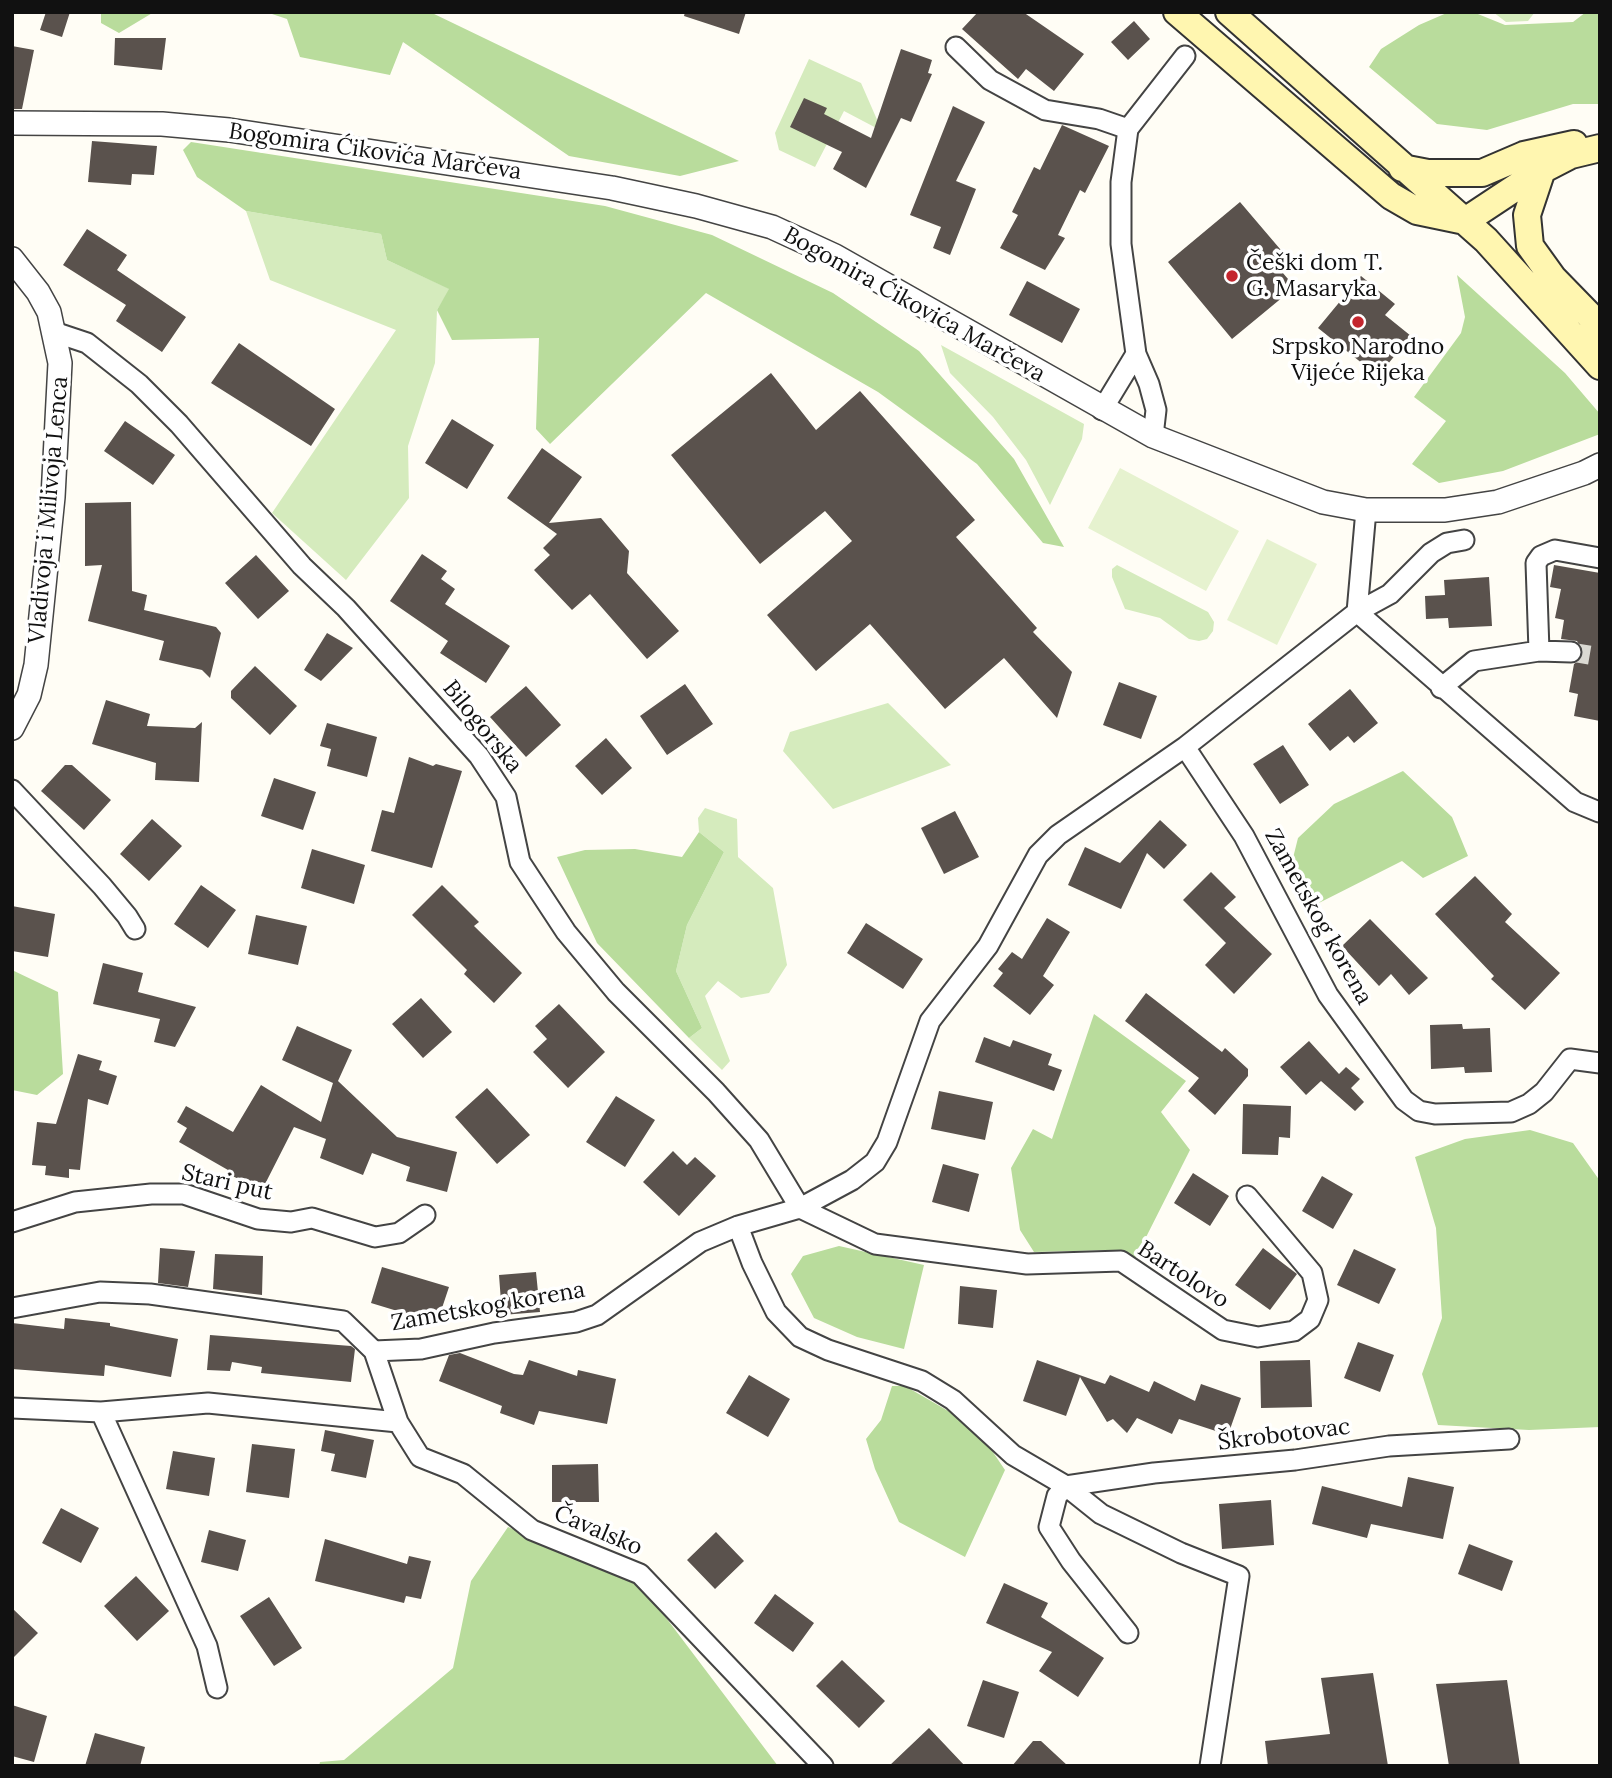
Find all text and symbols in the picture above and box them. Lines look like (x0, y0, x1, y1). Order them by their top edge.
street label: Bogomira Ćikovića Marčeva (227, 118, 523, 186)
street label: Bogomira Ćikovića Marčeva (778, 221, 1050, 389)
place label: Češki dom T. G. Masaryka (1246, 249, 1383, 303)
marker: Češki dom T. G. Masaryka (1224, 268, 1240, 284)
marker: Srpsko Narodno Vijeće Rijeka (1350, 314, 1366, 330)
place label: Srpsko Narodno Vijeće Rijeka (1272, 333, 1444, 387)
street label: Vladivoja i Milivoja Lenca (24, 375, 74, 645)
street label: Bilogorska (436, 675, 528, 779)
street label: Zametskog korena (1258, 824, 1378, 1010)
street label: Stari put (179, 1159, 275, 1207)
street label: Bartolovo (1132, 1235, 1234, 1315)
street label: Zametskog korena (389, 1276, 587, 1338)
street label: Škrobotovac (1216, 1413, 1352, 1457)
street label: Čavalsko (550, 1500, 646, 1562)

